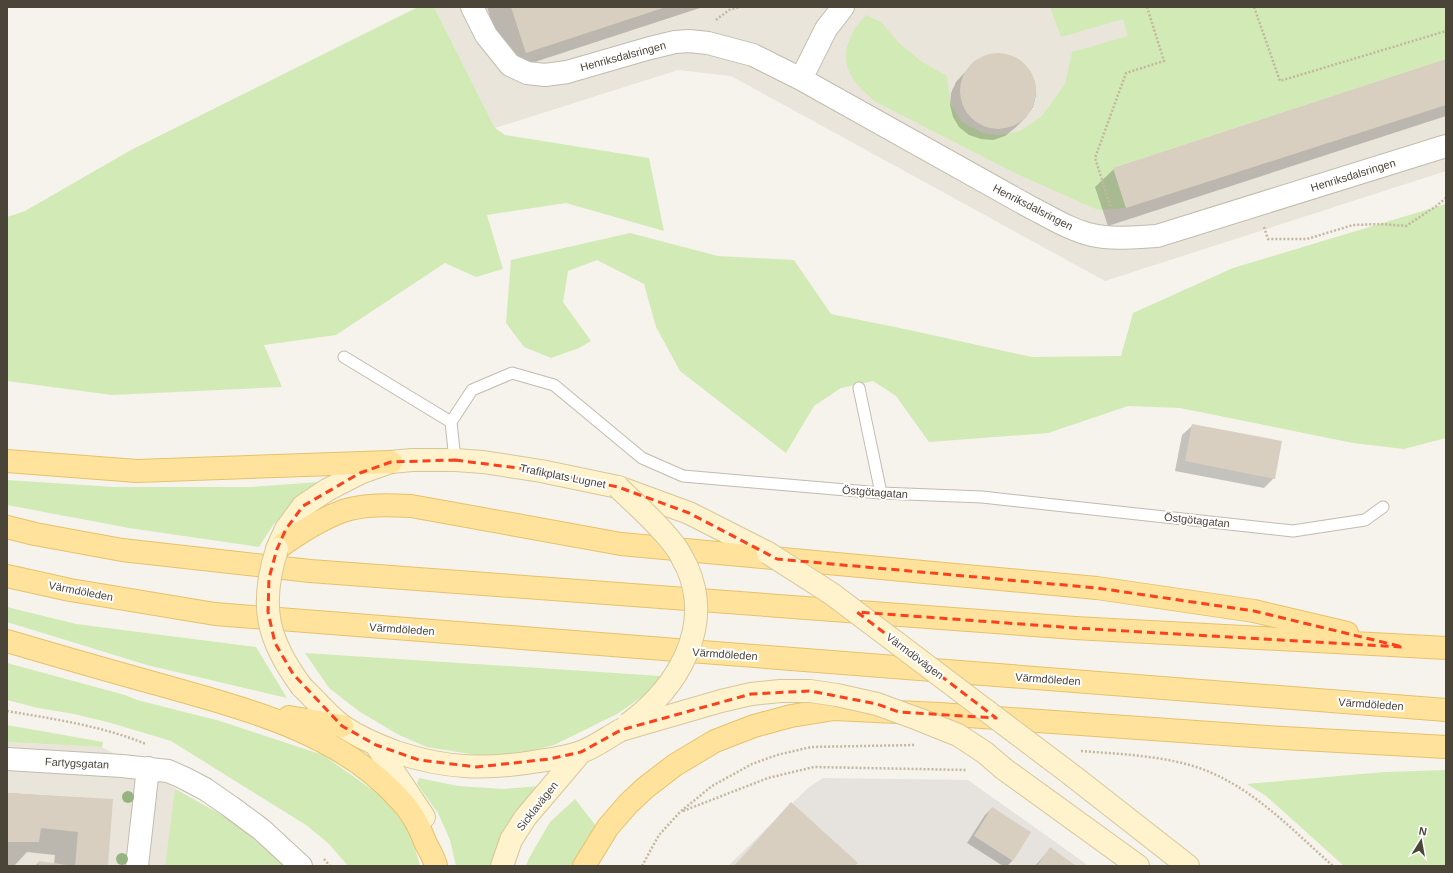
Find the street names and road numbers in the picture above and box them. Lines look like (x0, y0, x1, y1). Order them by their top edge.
street label: Henriksdalsringen (579, 39, 667, 73)
street label: Henriksdalsringen (1309, 156, 1397, 194)
street label: Henriksdalsringen (991, 182, 1075, 232)
street label: Trafikplats Lugnet (519, 462, 607, 490)
street label: Östgötagatan (842, 484, 908, 500)
street label: Östgötagatan (1164, 511, 1230, 529)
street label: Värmdöleden (48, 579, 114, 603)
street label: Värmdöleden (369, 621, 435, 637)
street label: Värmdövägen (884, 631, 946, 681)
street label: Värmdöleden (692, 646, 758, 662)
street label: Värmdöleden (1015, 671, 1081, 687)
street label: Värmdöleden (1338, 696, 1404, 712)
street label: Fartygsgatan (45, 755, 109, 771)
street label: Sicklavägen (514, 779, 560, 833)

